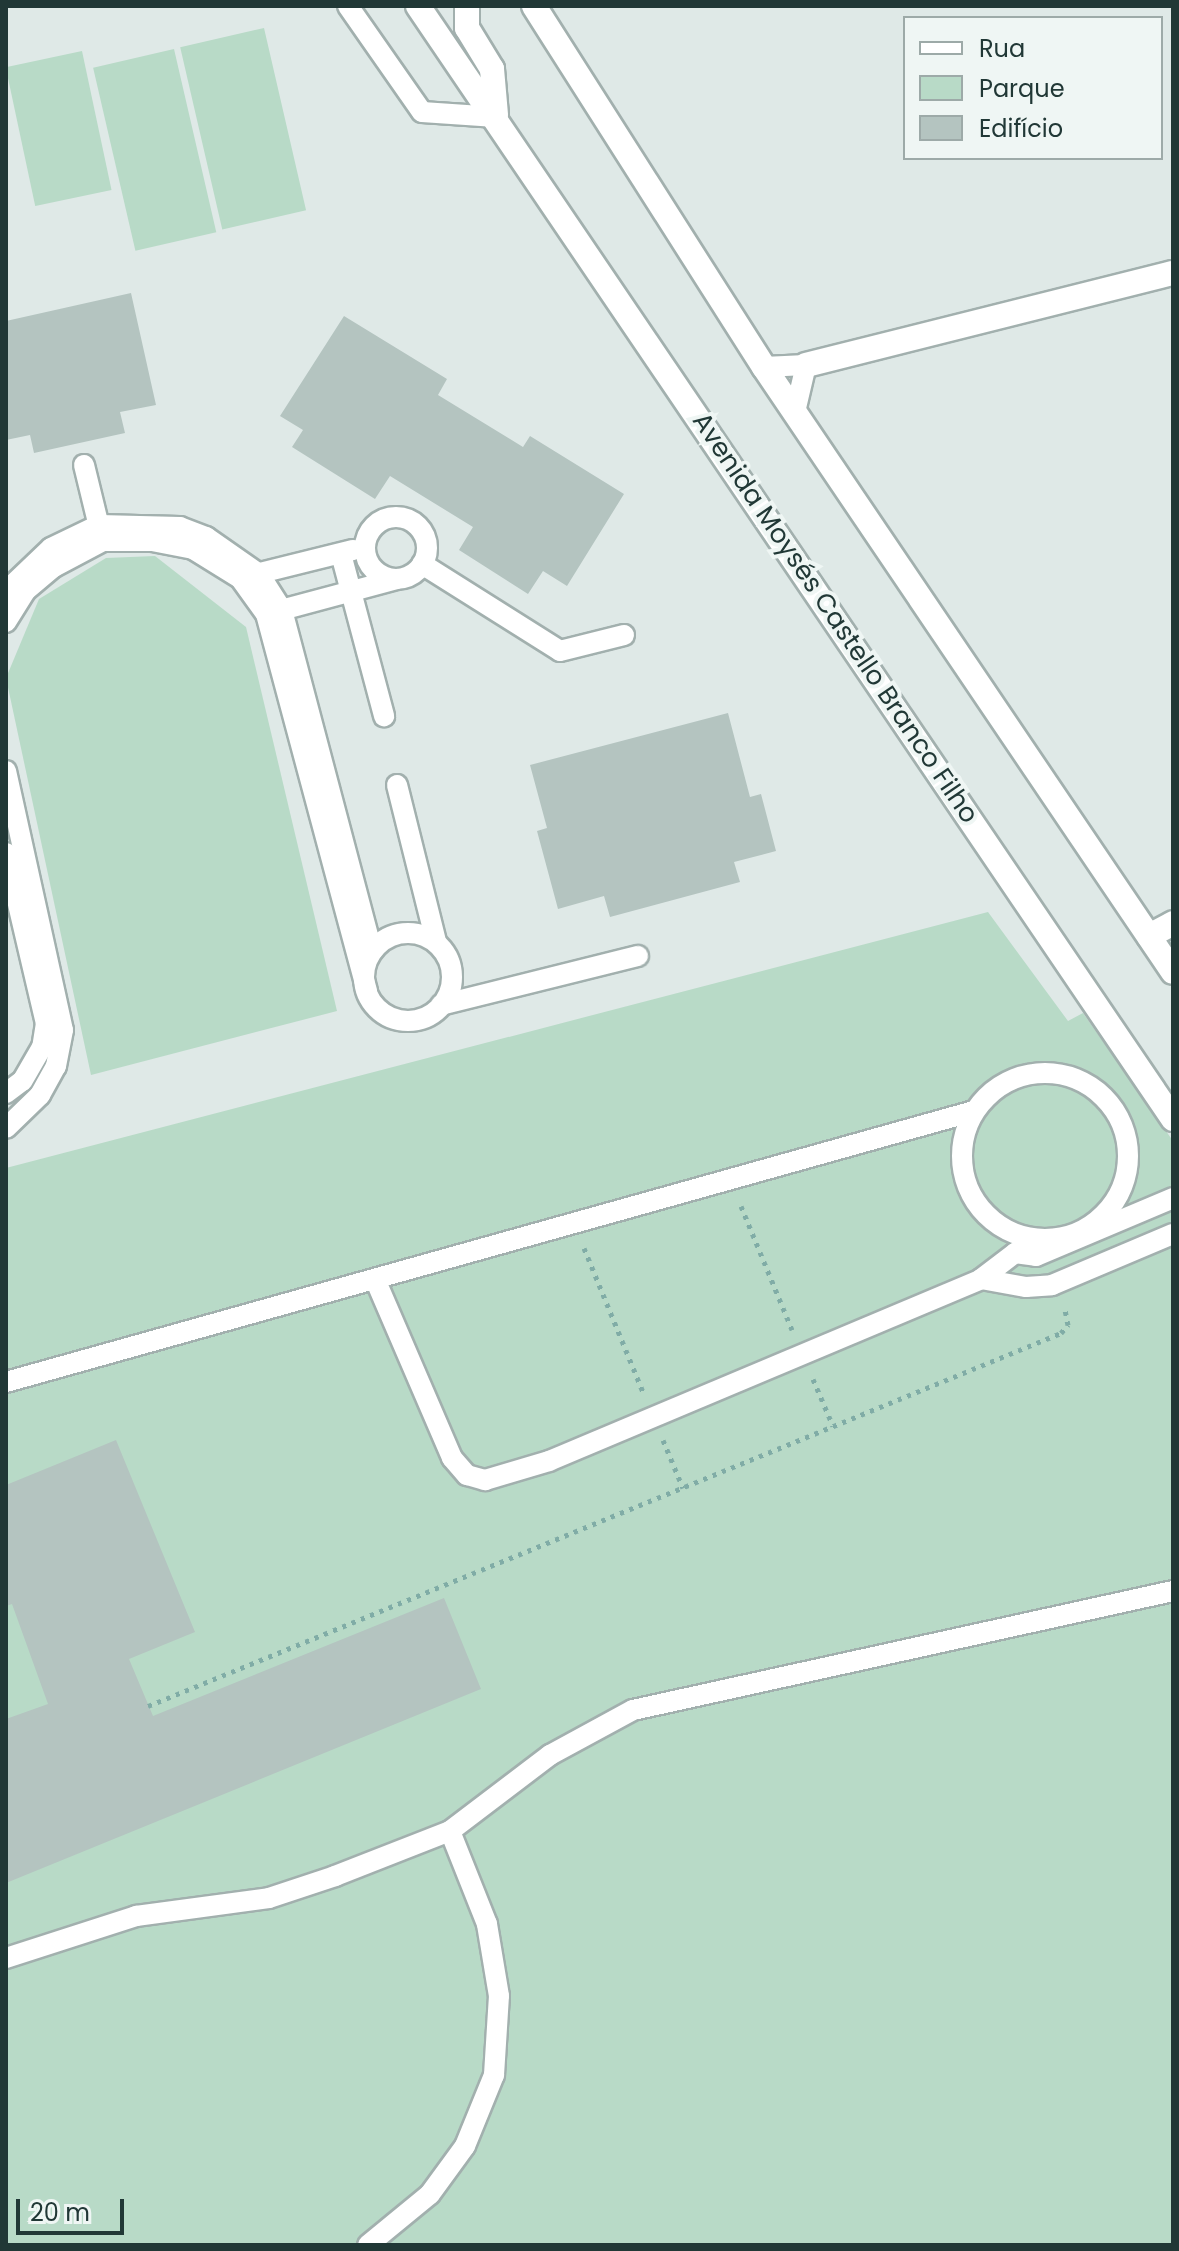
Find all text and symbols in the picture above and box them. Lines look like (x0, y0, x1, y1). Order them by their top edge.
legend (903, 16, 1163, 160)
text: Rua (979, 32, 1025, 65)
text: Parque (979, 72, 1065, 105)
text: Edifício (979, 112, 1063, 145)
street label: Avenida Moysés Castello Branco Filho (685, 407, 985, 829)
scale bar (20, 2183, 128, 2233)
text: 20 m (30, 2196, 90, 2229)

